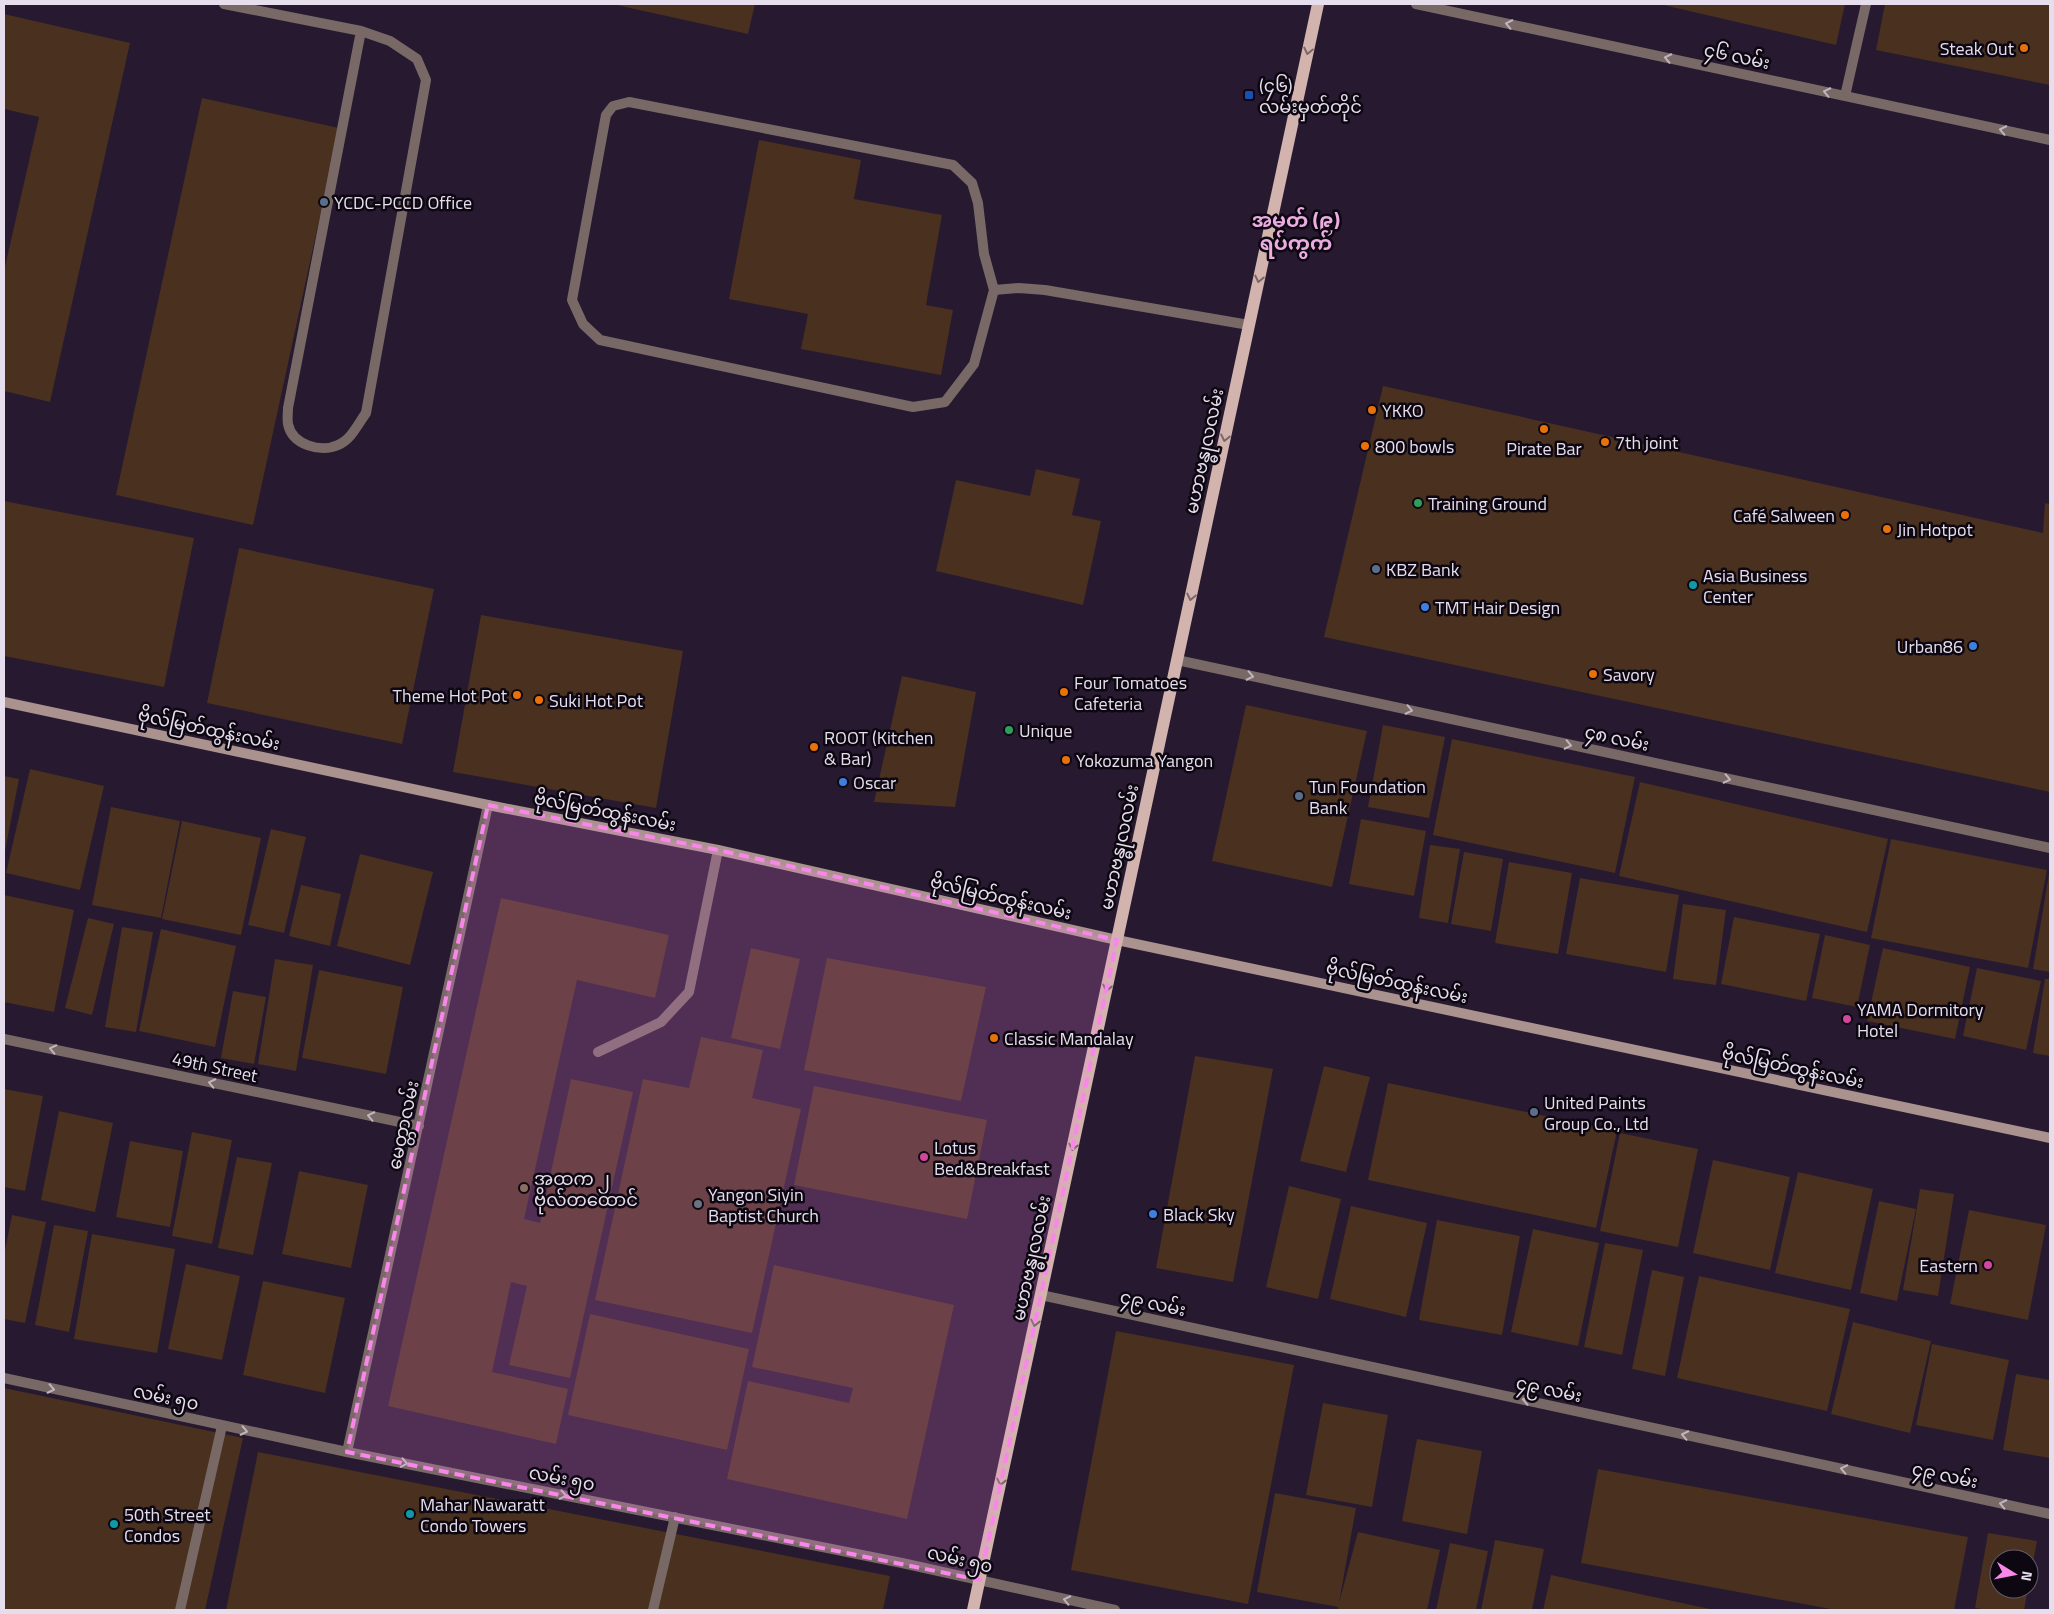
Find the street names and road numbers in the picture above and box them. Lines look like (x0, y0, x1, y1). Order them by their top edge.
street label: ၄၆ လမ်း (1701, 36, 1772, 78)
street label: မဟာဗန္ဓုလလမ်း (1178, 386, 1233, 517)
street label: ဗိုလ်မြတ်ထွန်းလမ်း (135, 701, 282, 759)
street label: ၄၈ လမ်း (1582, 718, 1652, 760)
street label: မဟာဗန္ဓုလလမ်း (1093, 782, 1148, 913)
street label: ဗိုလ်မြတ်ထွန်းလမ်း (531, 784, 678, 840)
street label: ဗိုလ်မြတ်ထွန်းလမ်း (927, 868, 1074, 928)
street label: ဗိုလ်မြတ်ထွန်းလမ်း (1323, 954, 1470, 1012)
street label: ဗိုလ်မြတ်ထွန်းလမ်း (1719, 1039, 1866, 1097)
street label: 49th Street (170, 1045, 261, 1089)
street label: မေတ္တာလမ်း (380, 1078, 428, 1172)
street label: မဟာဗန္ဓုလလမ်း (1005, 1193, 1060, 1324)
street label: ၄၉ လမ်း (1117, 1283, 1188, 1325)
street label: ၄၉ လမ်း (1513, 1369, 1584, 1411)
street label: လမ်း ၅၀ (130, 1377, 201, 1419)
street label: ၄၉ လမ်း (1909, 1455, 1980, 1497)
street label: လမ်း ၅၀ (526, 1458, 597, 1500)
street label: လမ်း ၅၀ (924, 1538, 995, 1582)

